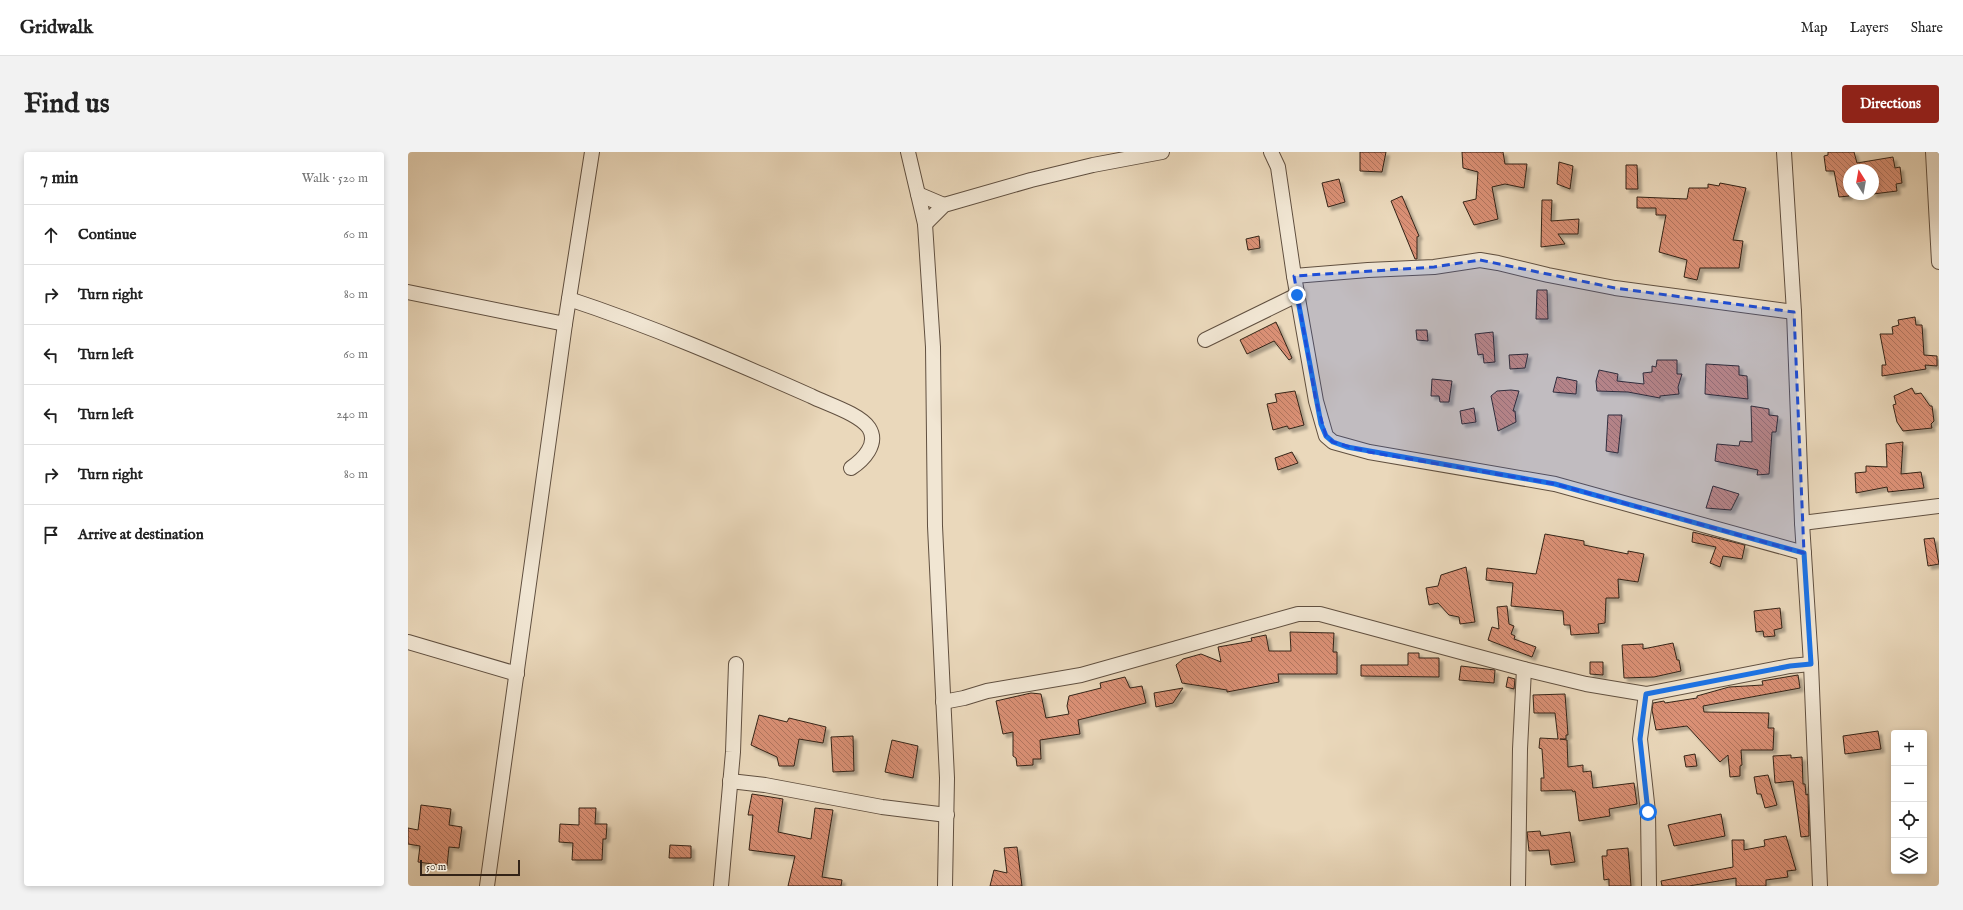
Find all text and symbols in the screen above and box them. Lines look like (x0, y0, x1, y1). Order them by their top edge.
text: Gridwalk (20, 16, 93, 40)
text: Map (1801, 19, 1828, 37)
text: Layers (1850, 19, 1889, 37)
text: Share (1911, 19, 1943, 37)
button: Directions (1842, 85, 1939, 123)
text: Find us (24, 87, 110, 122)
north arrow (1843, 164, 1879, 200)
text: 7 min (40, 168, 78, 189)
text: Walk · 520 m (302, 170, 368, 187)
icon: ahead (40, 224, 62, 246)
text: Continue (78, 225, 136, 244)
text: 60 m (343, 226, 368, 243)
icon: right (40, 284, 62, 306)
text: Turn right (78, 285, 143, 304)
text: 80 m (344, 286, 368, 303)
route end (1288, 286, 1306, 304)
icon: left (40, 344, 62, 366)
text: Turn left (78, 345, 134, 364)
text: 60 m (343, 346, 368, 363)
icon: left (40, 404, 62, 426)
text: Turn left (78, 405, 134, 424)
text: 240 m (336, 406, 368, 423)
icon: right (40, 464, 62, 486)
text: Turn right (78, 465, 143, 484)
text: 80 m (344, 466, 368, 483)
icon: arrive (40, 524, 62, 546)
text: Arrive at destination (78, 525, 204, 544)
map controls (1891, 730, 1927, 874)
button: + (1891, 730, 1927, 766)
button: − (1891, 766, 1927, 802)
button: locate (1891, 802, 1927, 838)
route start (1639, 803, 1657, 821)
button: layers (1891, 838, 1927, 874)
scale bar (420, 858, 520, 877)
text: 50 m (426, 860, 446, 874)

